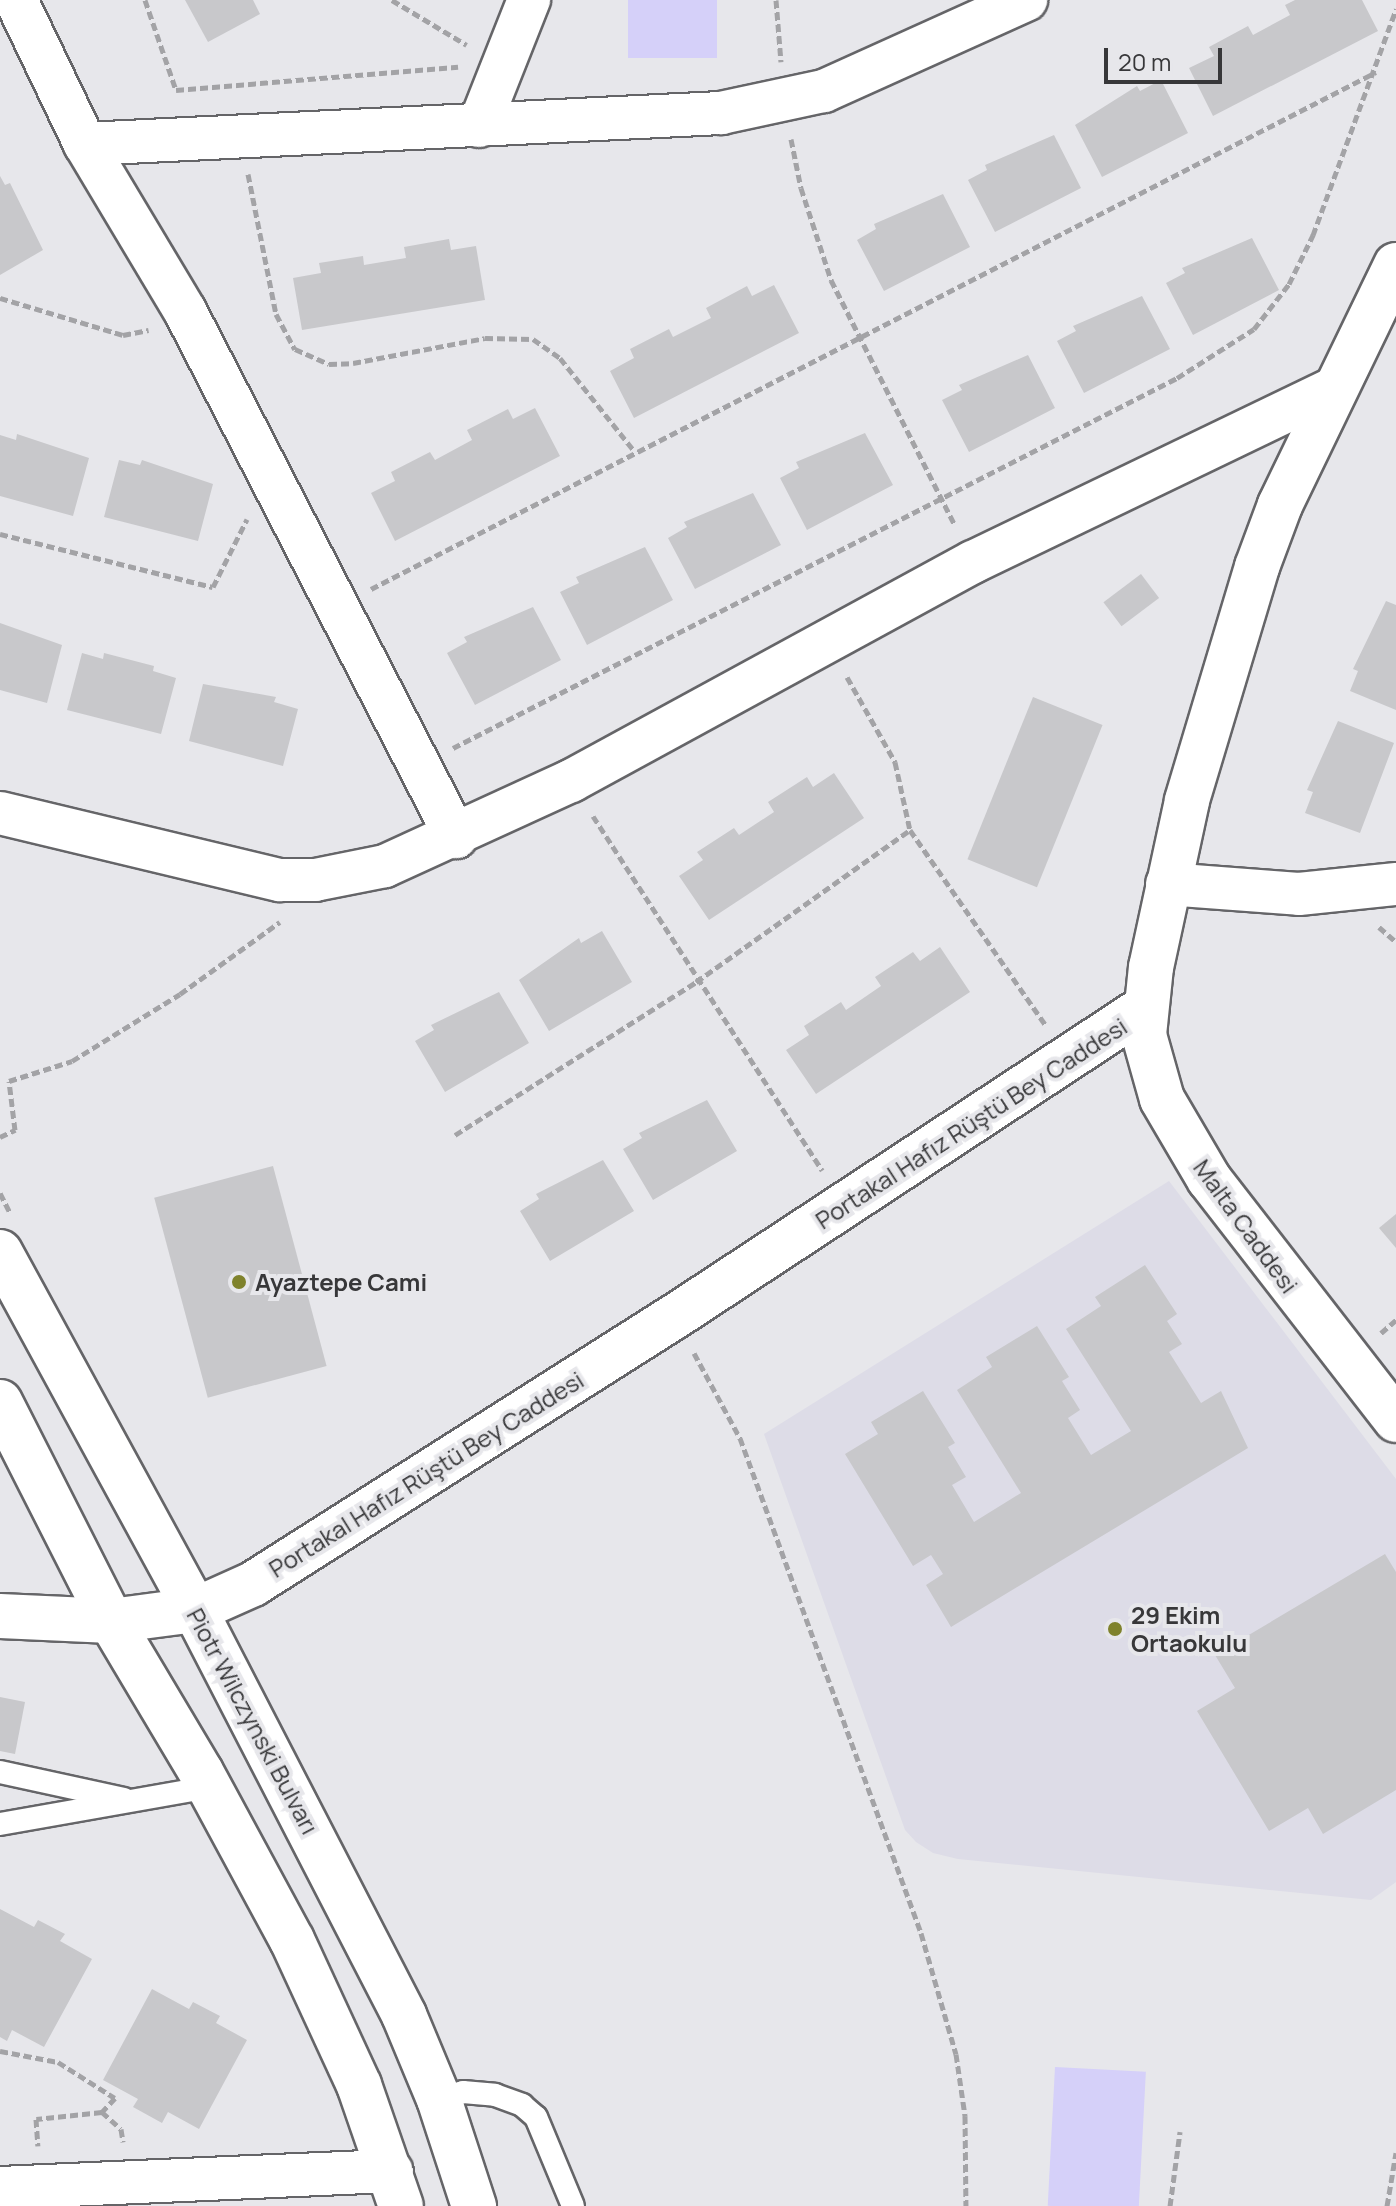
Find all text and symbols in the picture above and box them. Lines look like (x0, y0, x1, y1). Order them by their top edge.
scale bar (1108, 32, 1226, 82)
text: 20 m (1118, 45, 1171, 78)
street label: Portakal Hafız Rüştü Bey Caddesi (810, 1011, 1132, 1235)
street label: Malta Caddesi (1188, 1154, 1304, 1298)
place label: Ayaztepe Cami (255, 1268, 427, 1296)
marker: Ayaztepe Cami (230, 1273, 248, 1291)
street label: Portakal Hafız Rüştü Bey Caddesi (263, 1365, 589, 1583)
place label: 29 Ekim Ortaokulu (1131, 1601, 1247, 1657)
street label: Piotr Wilczynski Bulvarı (181, 1603, 325, 1839)
marker: 29 Ekim Ortaokulu (1106, 1620, 1124, 1638)

